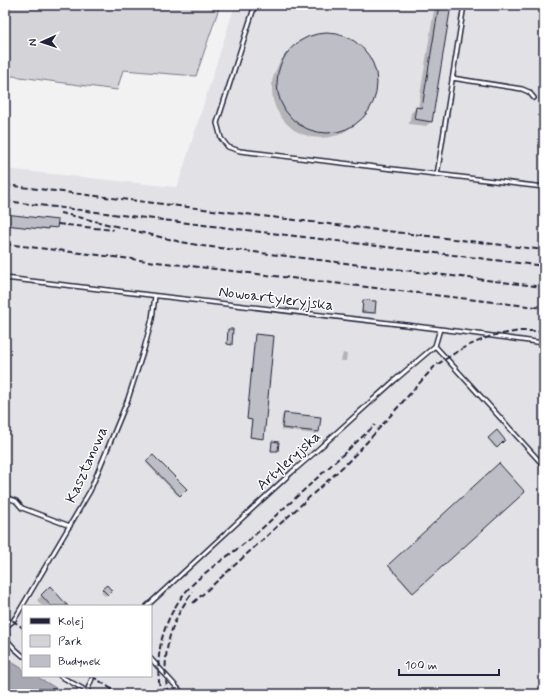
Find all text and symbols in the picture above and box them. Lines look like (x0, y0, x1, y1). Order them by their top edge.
north arrow (22, 22, 62, 62)
text: N (26, 38, 40, 46)
street label: Nowoartyleryjska (217, 282, 335, 316)
street label: Kasztanowa (61, 423, 113, 506)
street label: Artyleryjska (253, 427, 326, 495)
legend (22, 605, 152, 677)
text: Kolej (58, 614, 84, 630)
text: Park (58, 634, 82, 650)
scale bar (399, 651, 499, 677)
text: Budynek (58, 654, 101, 670)
text: 100 m (405, 658, 437, 674)

